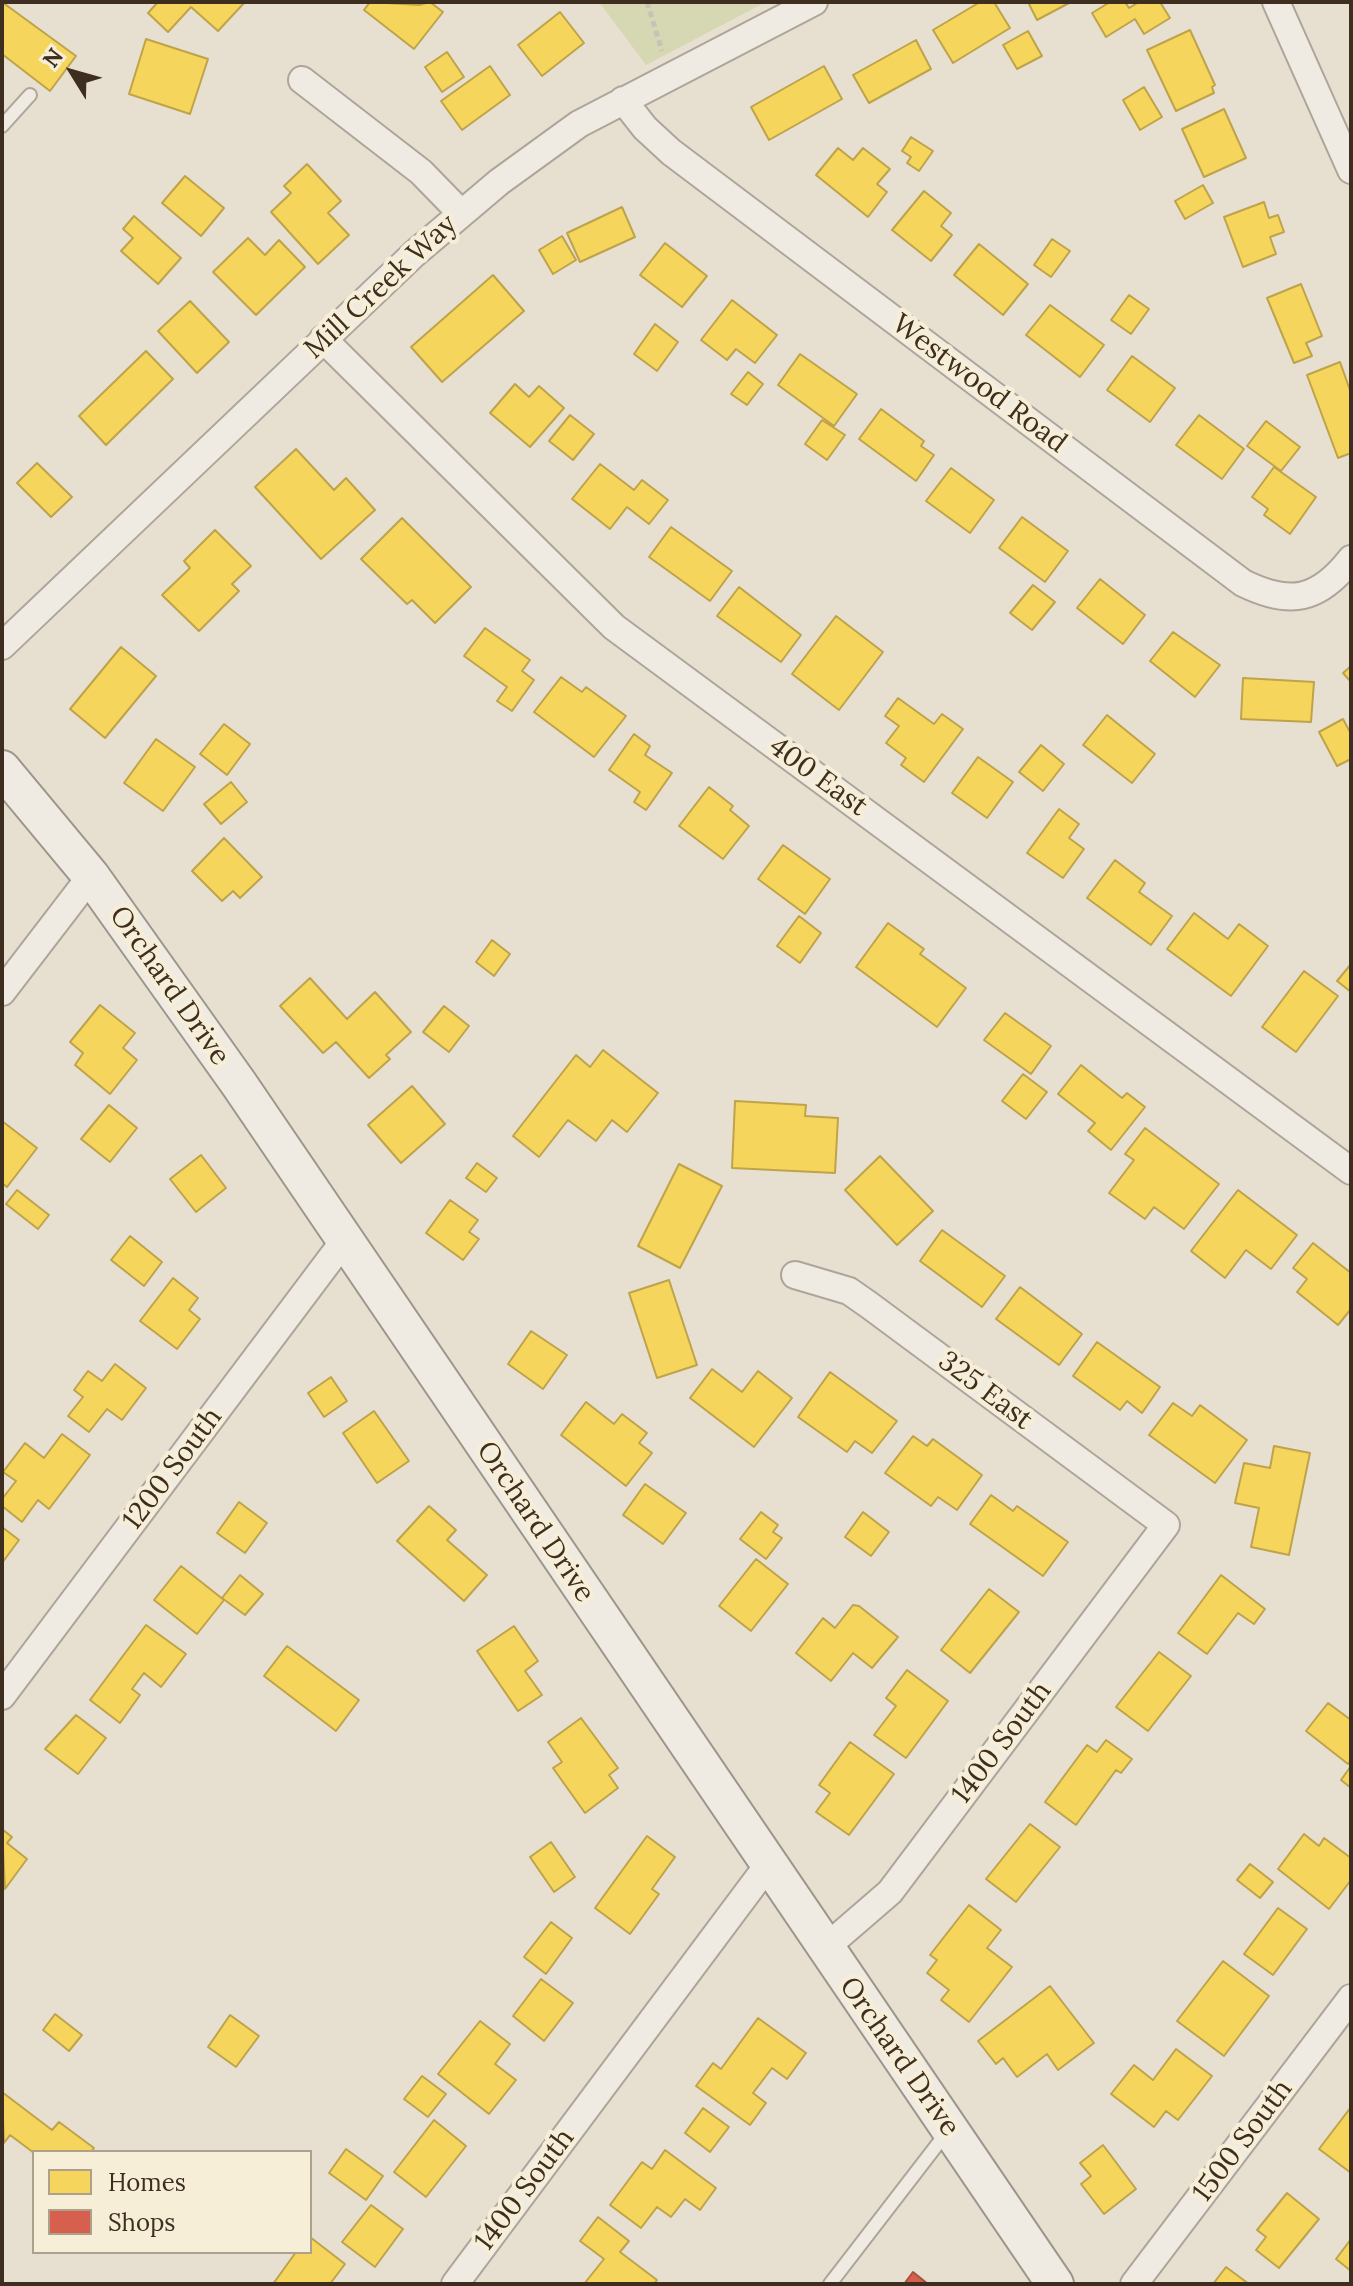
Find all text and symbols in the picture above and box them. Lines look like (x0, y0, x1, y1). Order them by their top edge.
north arrow (32, 32, 112, 112)
text: N (37, 42, 69, 73)
street label: Mill Creek Way (298, 208, 464, 366)
street label: Westwood Road (885, 307, 1073, 461)
street label: 400 East (762, 730, 874, 824)
street label: Orchard Drive (102, 900, 236, 1072)
street label: 325 East (931, 1345, 1039, 1437)
street label: 1200 South (116, 1401, 230, 1537)
street label: Orchard Drive (469, 1435, 601, 1609)
street label: 1400 South (945, 1675, 1059, 1811)
street label: Orchard Drive (832, 1971, 966, 2143)
street label: 1500 South (1186, 2073, 1300, 2209)
street label: 1400 South (468, 2122, 582, 2258)
legend (32, 2150, 312, 2254)
text: Homes (108, 2167, 186, 2198)
text: Shops (108, 2207, 175, 2238)

